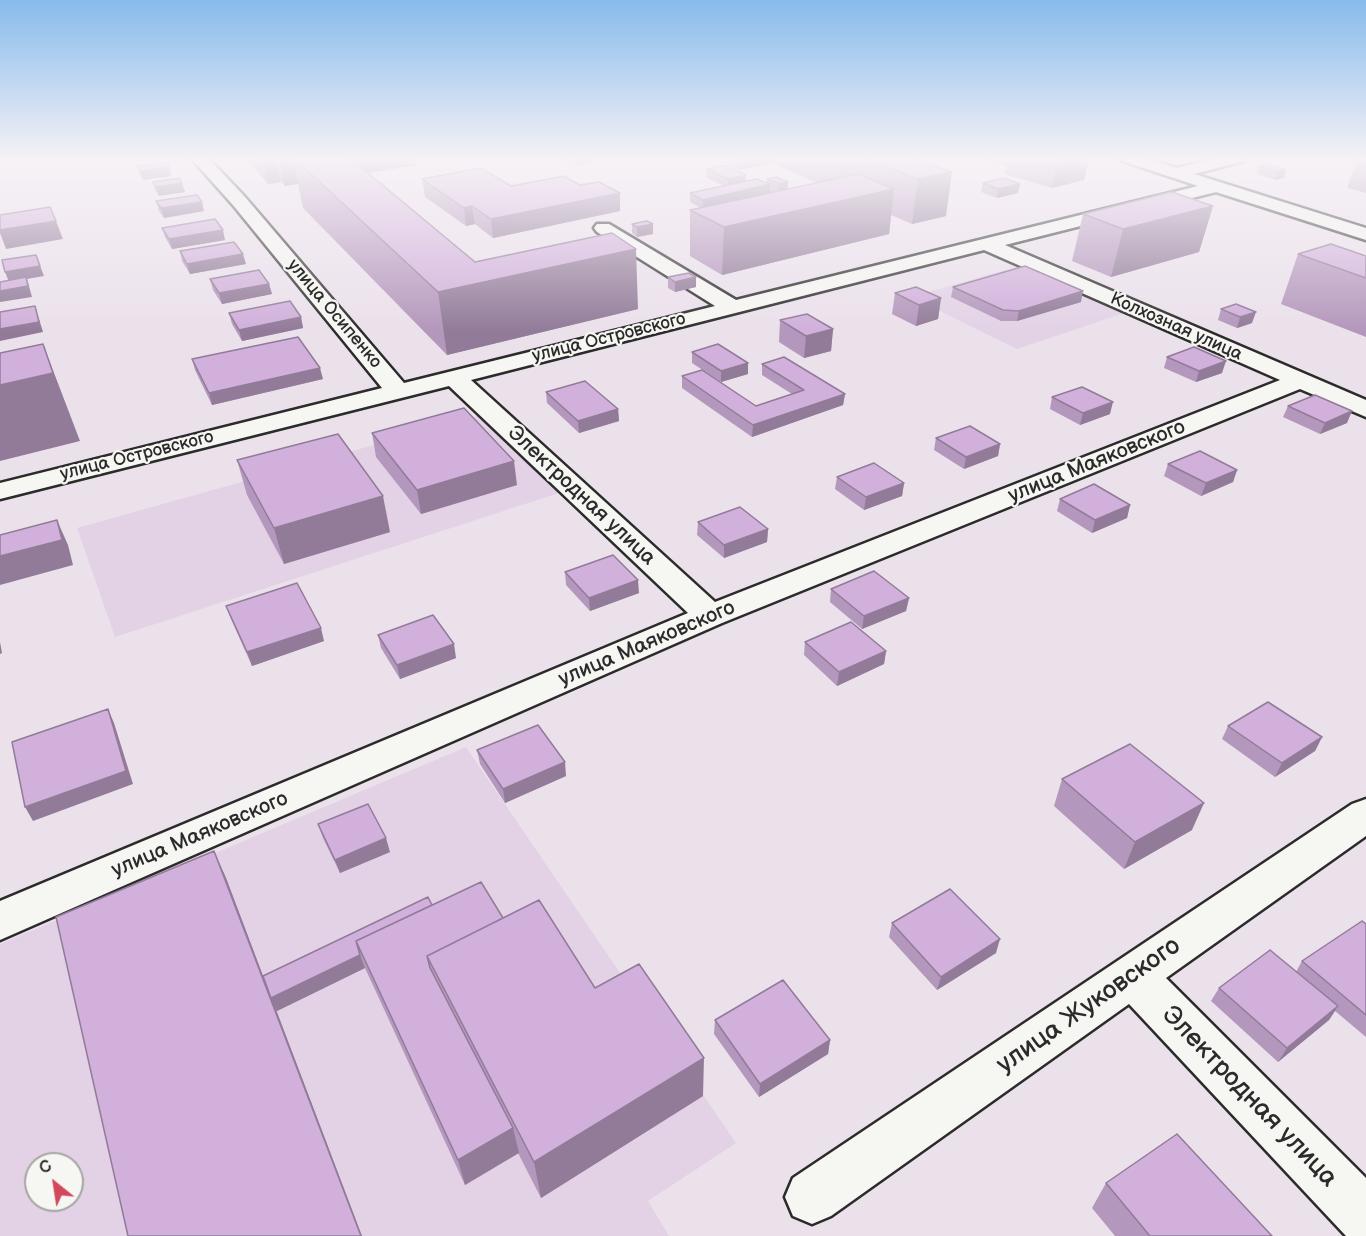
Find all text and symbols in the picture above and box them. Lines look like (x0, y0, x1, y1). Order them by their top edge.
street label: улица Осипенко (282, 255, 386, 373)
street label: Колхозная улица (1107, 288, 1245, 366)
street label: улица Островского (530, 308, 688, 368)
street label: улица Маяковского (1005, 415, 1189, 509)
street label: Электродная улица (502, 421, 660, 571)
street label: улица Островского (58, 426, 216, 486)
street label: улица Маяковского (555, 595, 739, 693)
street label: улица Маяковского (108, 786, 292, 884)
street label: улица Жуковского (991, 931, 1187, 1081)
street label: Электродная улица (1155, 1000, 1343, 1194)
north arrow (24, 1152, 84, 1212)
text: С (36, 1157, 55, 1179)

